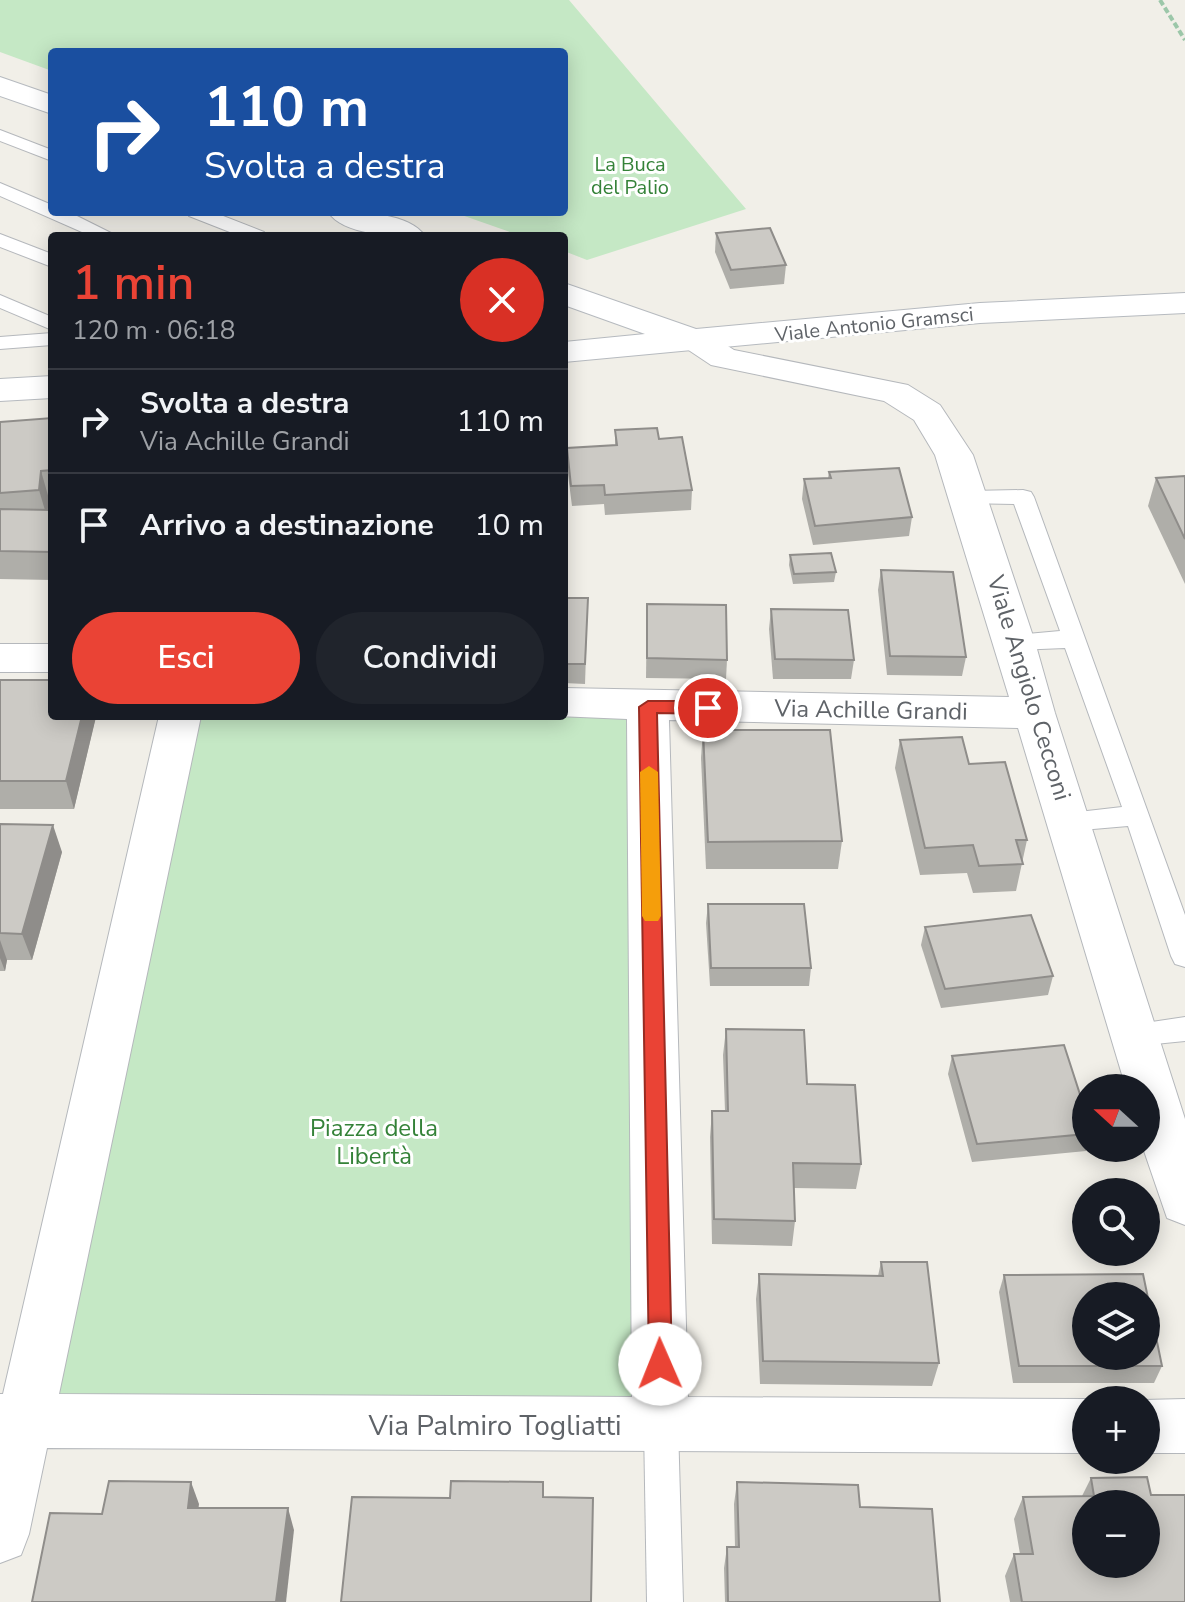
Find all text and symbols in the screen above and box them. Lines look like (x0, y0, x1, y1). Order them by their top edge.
text: 110 m (204, 69, 369, 146)
icon: right (72, 80, 176, 184)
text: Svolta a destra (204, 142, 445, 191)
park label: La Buca del Palio (591, 151, 669, 201)
text: 1 min (72, 250, 194, 316)
button: close (460, 258, 544, 342)
street label: Viale Antonio Gramsci (772, 301, 975, 348)
text: 120 m · 06:18 (72, 313, 235, 348)
text: Svolta a destra (140, 383, 350, 424)
icon: right (72, 399, 116, 443)
text: 110 m (457, 401, 544, 442)
text: Via Achille Grandi (140, 424, 350, 459)
icon: arrive (72, 503, 116, 547)
text: Arrivo a destinazione (140, 505, 434, 546)
text: 10 m (475, 505, 544, 546)
street label: Viale Angiolo Cecconi (979, 571, 1078, 804)
button: Esci (72, 612, 300, 704)
button: Condividi (316, 612, 544, 704)
pin (674, 674, 742, 742)
icon: arrive (686, 686, 730, 730)
street label: Via Achille Grandi (773, 692, 968, 728)
north arrow (1072, 1074, 1160, 1162)
map controls (1072, 1074, 1160, 1578)
park label: Piazza della Libertà (310, 1112, 438, 1172)
button: search (1072, 1178, 1160, 1266)
button: layers (1072, 1282, 1160, 1370)
position arrow (618, 1322, 702, 1406)
button: + (1072, 1386, 1160, 1474)
street label: Via Palmiro Togliatti (367, 1407, 622, 1445)
button: − (1072, 1490, 1160, 1578)

